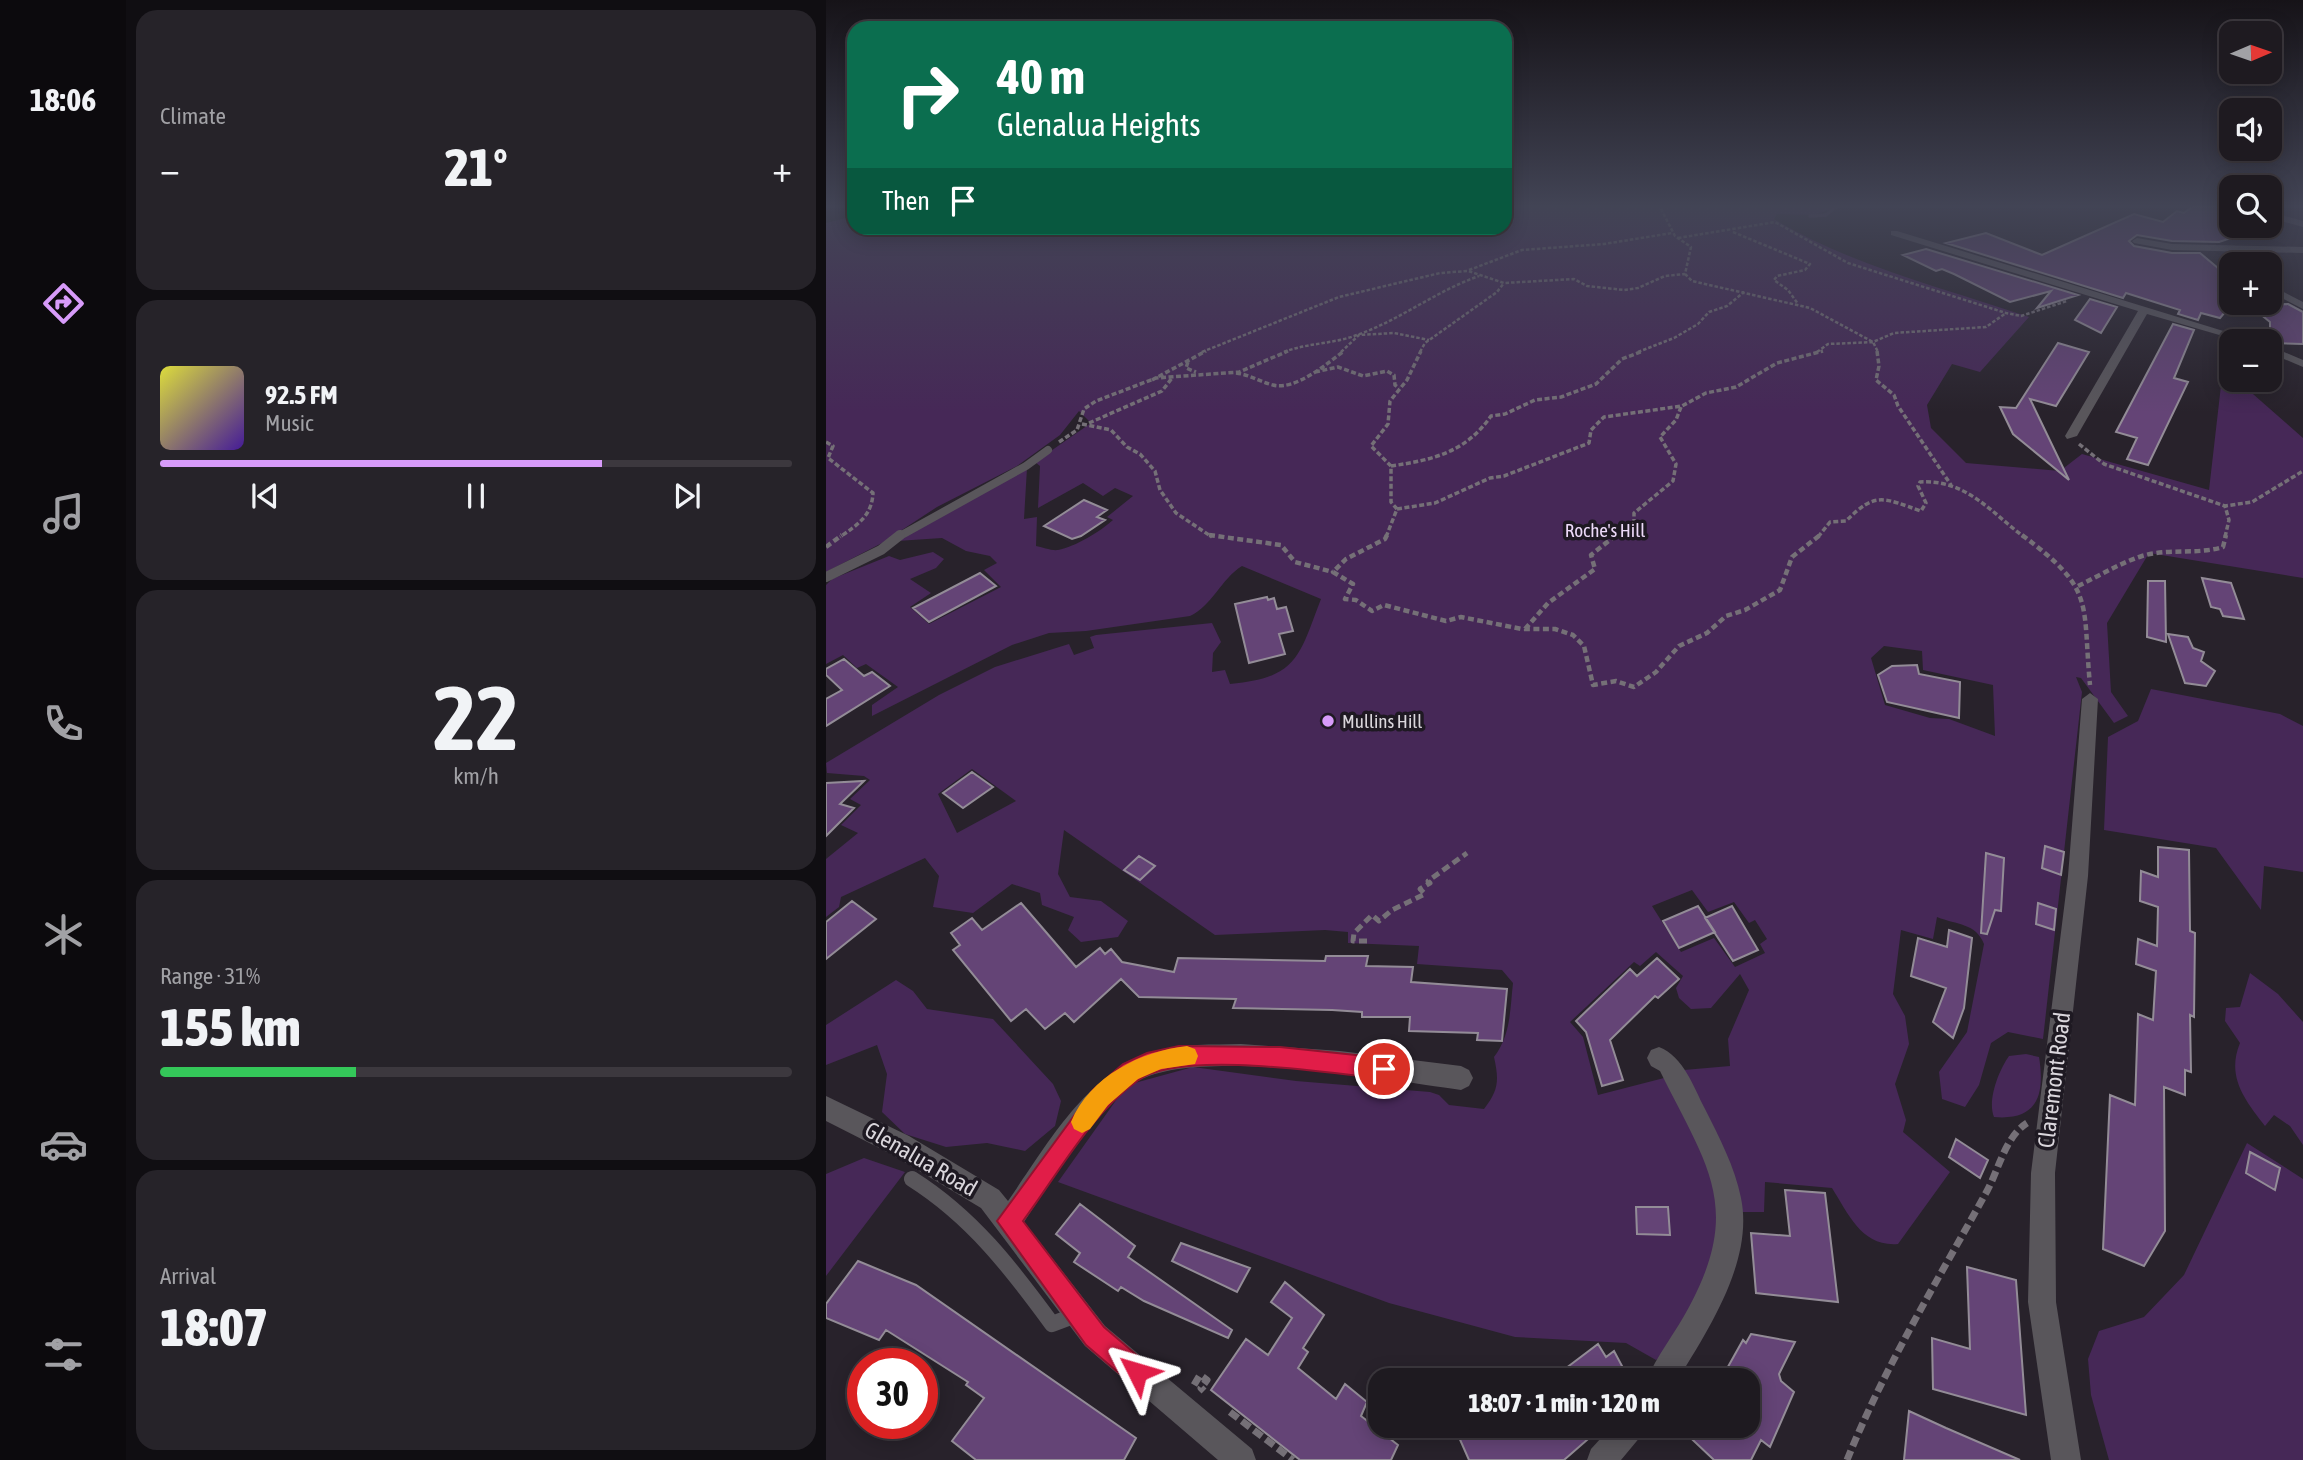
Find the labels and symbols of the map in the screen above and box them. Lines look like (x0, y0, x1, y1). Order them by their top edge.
north arrow (2219, 21, 2282, 84)
park label: Roche's Hill (1565, 519, 1645, 541)
place label: Mullins Hill (1342, 710, 1422, 732)
marker: Mullins Hill (1320, 713, 1336, 729)
street label: Claremont Road (2033, 1011, 2075, 1149)
pin (1354, 1039, 1414, 1099)
street label: Glenalua Road (860, 1116, 982, 1202)
position arrow (1100, 1335, 1174, 1409)
speed limit sign: 30 (847, 1348, 938, 1439)

